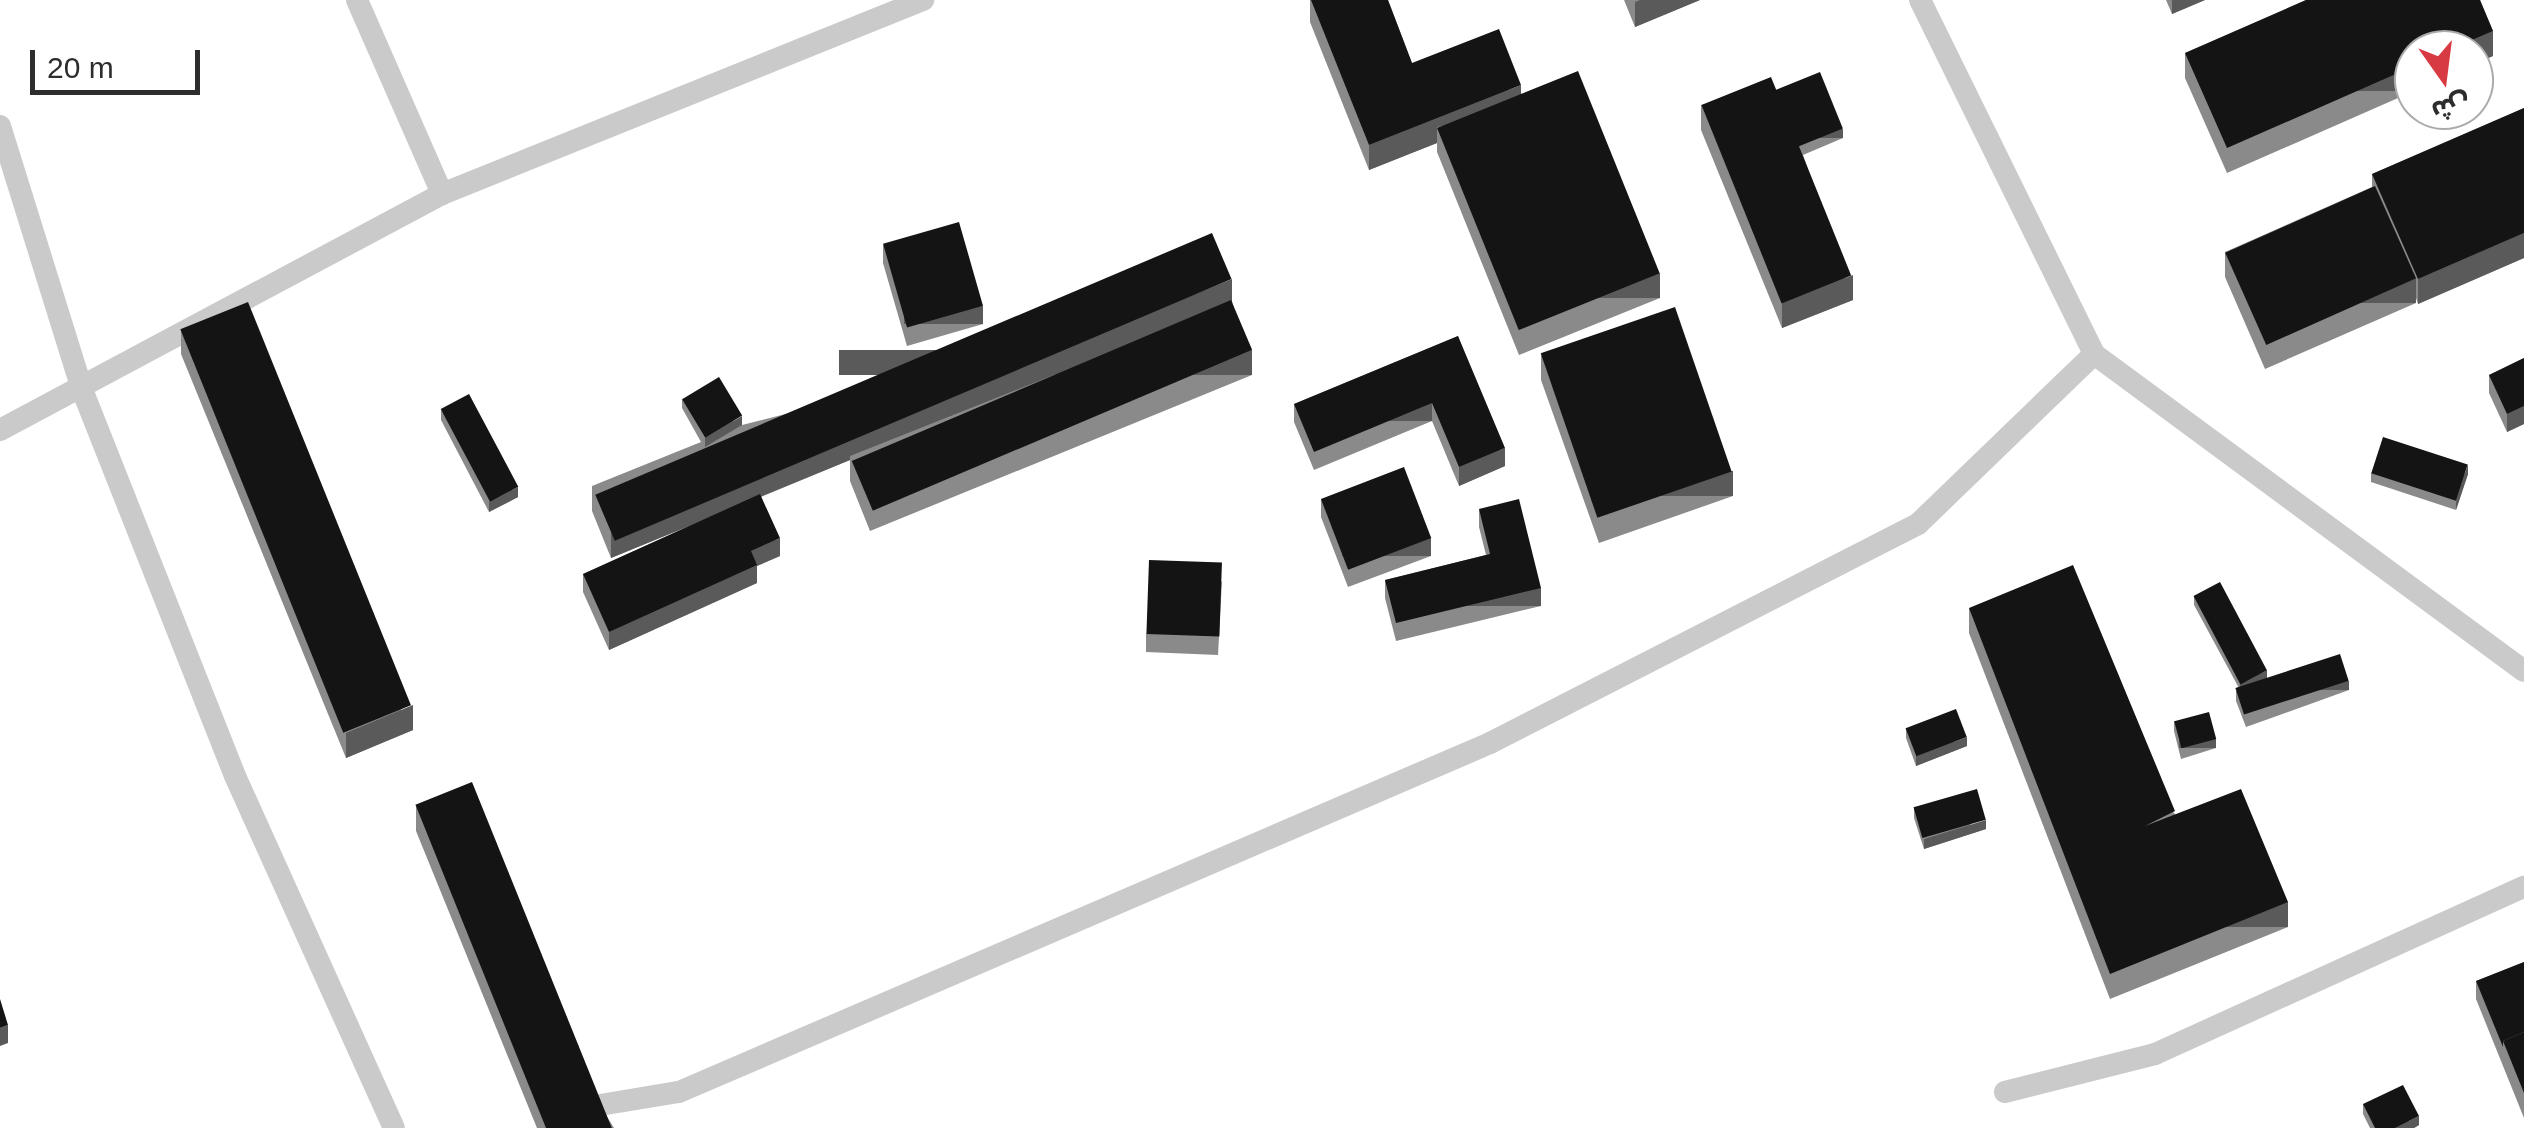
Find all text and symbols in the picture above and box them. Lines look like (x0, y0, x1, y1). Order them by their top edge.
scale bar (35, 30, 205, 92)
north arrow (2394, 30, 2494, 130)
text: 20 m (47, 51, 114, 84)
text: ش (2429, 88, 2473, 127)

